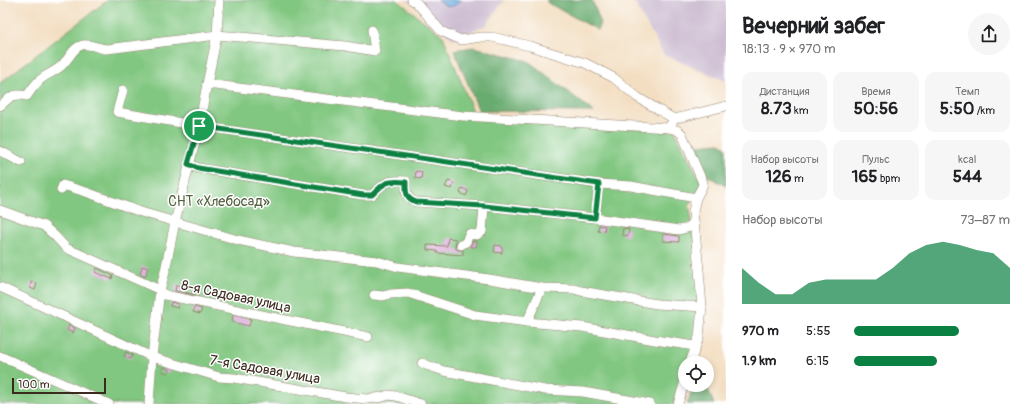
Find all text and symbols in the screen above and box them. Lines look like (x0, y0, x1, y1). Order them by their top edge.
text: Вечерний забег (742, 12, 885, 40)
button: share (968, 13, 1010, 55)
text: 18:13 · 9 × 970 m (742, 41, 836, 57)
text: Дистанция (760, 85, 810, 98)
text: Время (861, 85, 891, 98)
text: Темп (955, 85, 980, 98)
text: 8.73 (761, 98, 792, 119)
text: 50:56 (854, 98, 898, 119)
text: 5:50 (940, 98, 974, 119)
text: km (792, 104, 808, 117)
text: /km (974, 104, 995, 117)
pin (182, 109, 216, 143)
icon: arrive (188, 115, 210, 137)
text: Набор высоты (751, 153, 819, 166)
text: Пульс (862, 153, 890, 166)
text: kcal (958, 153, 976, 166)
text: 126 (766, 166, 792, 187)
text: 165 (852, 166, 878, 187)
text: 544 (953, 166, 982, 187)
text: m (792, 172, 804, 185)
text: bpm (878, 172, 900, 185)
park label: СНТ «Хлебосад» (168, 193, 270, 210)
text: Набор высоты (742, 212, 823, 228)
text: 73–87 m (960, 212, 1010, 228)
street label: 8-я Садовая улица (180, 277, 292, 316)
text: 970 m (742, 323, 779, 339)
text: 5:55 (806, 323, 831, 339)
street label: 7-я Садовая улица (208, 351, 322, 388)
text: 1.9 km (742, 353, 776, 369)
text: 6:15 (806, 353, 829, 369)
map controls (678, 356, 714, 392)
button: locate (678, 356, 714, 392)
scale bar (12, 376, 106, 395)
text: 100 m (18, 378, 49, 391)

